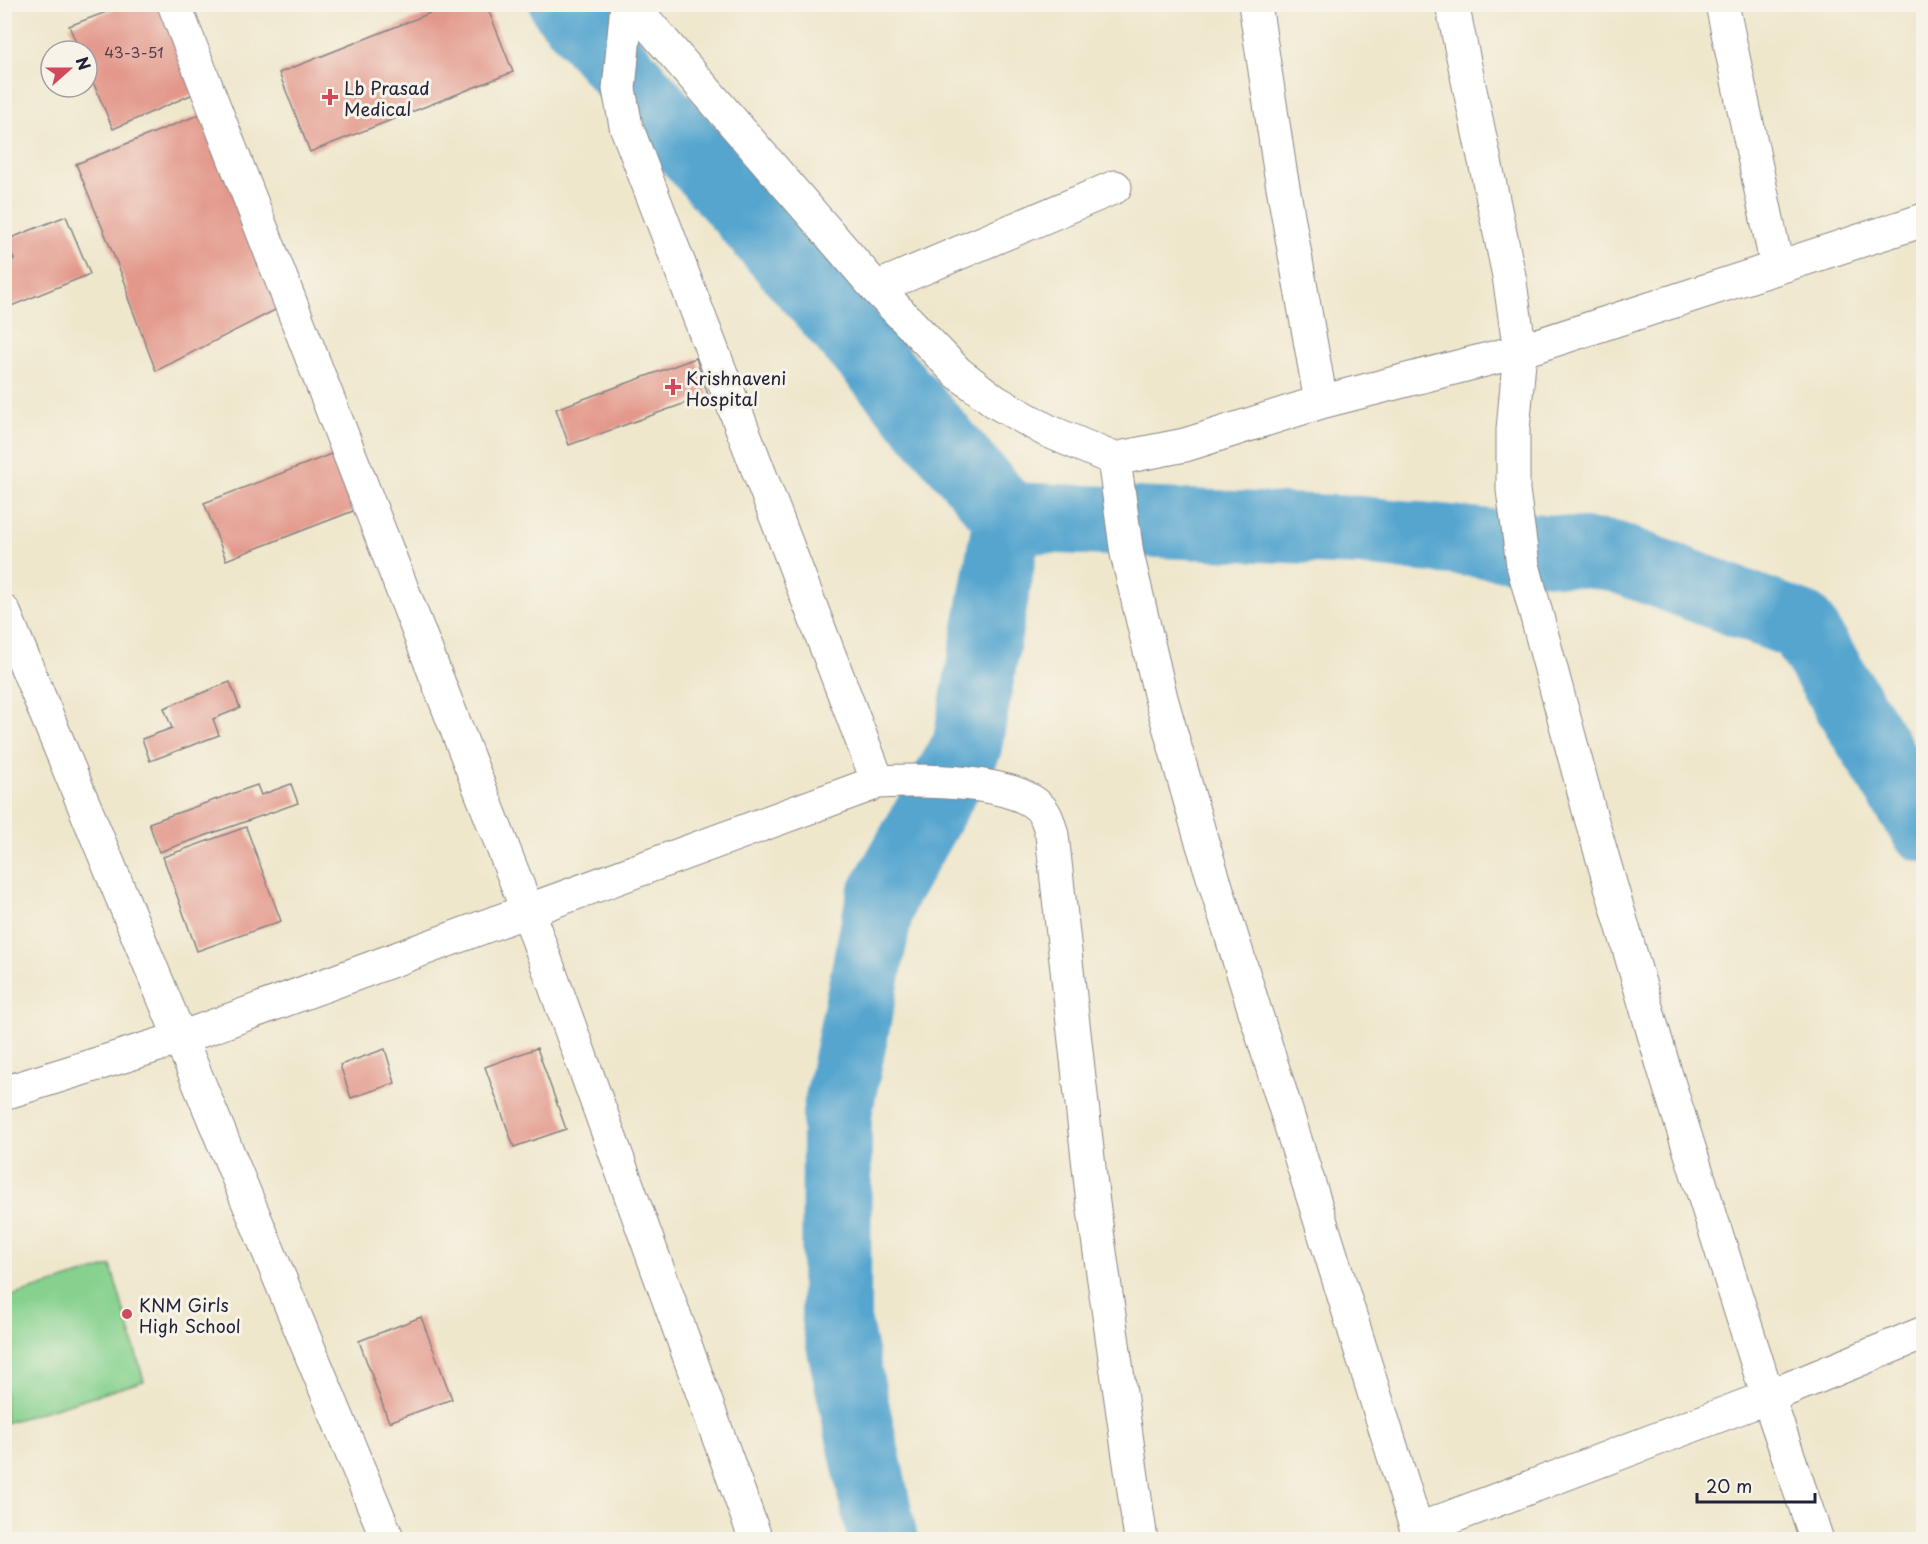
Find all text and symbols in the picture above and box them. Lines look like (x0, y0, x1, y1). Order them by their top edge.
north arrow (39, 39, 99, 99)
house number: 43-3-51 (104, 40, 164, 63)
text: N (70, 53, 97, 73)
place label: Lb Prasad Medical (344, 74, 430, 122)
marker: Lb Prasad Medical (321, 88, 339, 106)
place label: Krishnaveni Hospital (686, 364, 786, 412)
marker: Krishnaveni Hospital (664, 378, 682, 396)
place label: KNM Girls High School (139, 1291, 241, 1339)
marker: KNM Girls High School (120, 1307, 134, 1321)
scale bar (1697, 1466, 1816, 1504)
text: 20 m (1706, 1472, 1752, 1499)

